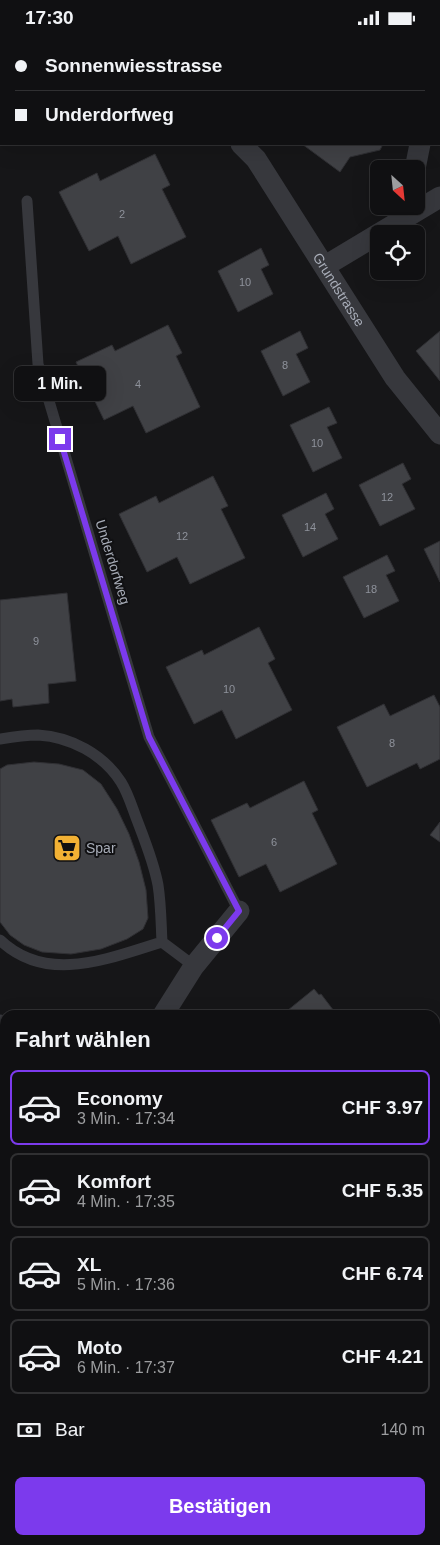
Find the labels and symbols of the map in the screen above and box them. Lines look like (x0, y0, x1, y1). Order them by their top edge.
north arrow (370, 160, 425, 215)
house number: 2 (119, 208, 125, 220)
street label: Grundstrasse (310, 250, 368, 330)
house number: 10 (239, 276, 251, 288)
house number: 8 (282, 359, 288, 371)
callout: 1 Min. (14, 367, 106, 401)
house number: 4 (135, 378, 141, 390)
route end (49, 428, 71, 450)
house number: 10 (311, 437, 323, 449)
house number: 12 (381, 491, 393, 503)
street label: Underdorfweg (92, 518, 134, 606)
house number: 14 (304, 521, 316, 533)
house number: 12 (176, 530, 188, 542)
house number: 18 (365, 583, 377, 595)
house number: 9 (33, 635, 39, 647)
house number: 10 (223, 683, 235, 695)
house number: 8 (389, 737, 395, 749)
supermarket icon: Spar (52, 833, 82, 863)
house number: 6 (271, 836, 277, 848)
place label: Spar (86, 840, 116, 856)
route start (206, 927, 228, 949)

